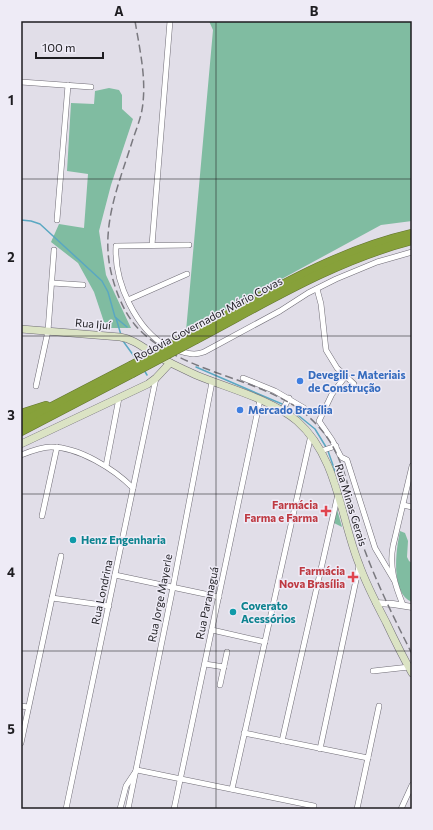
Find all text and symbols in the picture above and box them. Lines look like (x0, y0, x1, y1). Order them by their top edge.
text: A (114, 3, 124, 19)
text: B (310, 3, 319, 19)
scale bar (36, 34, 103, 60)
text: 100 m (42, 40, 76, 54)
text: 1 (8, 92, 14, 108)
text: 2 (7, 249, 15, 265)
street label: Rodovia Governador Mário Covas (131, 274, 284, 363)
street label: Rua Ijuí (74, 315, 113, 332)
place label: Devegili - Materiais de Construção (308, 368, 406, 394)
marker: Devegili - Materiais de Construção (295, 376, 305, 386)
place label: Mercado Brasília (248, 403, 333, 416)
marker: Mercado Brasília (235, 405, 245, 415)
text: 3 (7, 407, 15, 423)
street label: Rua Minas Gerais (333, 462, 370, 548)
place label: Farmácia Farma e Farma (244, 498, 318, 524)
marker: Farmácia Farma e Farma (321, 506, 331, 516)
place label: Henz Engenharia (81, 533, 166, 546)
marker: Henz Engenharia (68, 535, 78, 545)
street label: Rua Jorge Mayerle (145, 553, 175, 643)
street label: Rua Londrina (88, 558, 115, 626)
text: 4 (7, 564, 15, 580)
place label: Farmácia Nova Brasília (279, 564, 345, 590)
street label: Rua Paranaguá (192, 565, 221, 640)
marker: Farmácia Nova Brasília (348, 572, 358, 582)
place label: Coverato Acessórios (241, 599, 296, 625)
marker: Coverato Acessórios (228, 607, 238, 617)
text: 5 (7, 721, 15, 737)

